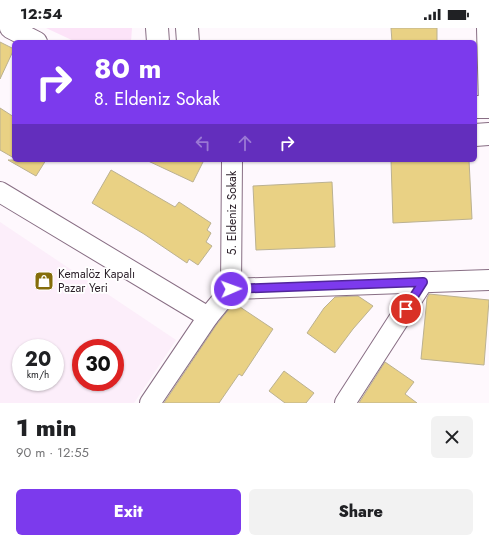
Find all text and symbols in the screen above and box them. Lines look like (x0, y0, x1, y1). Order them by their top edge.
text: 12:54 (20, 3, 62, 25)
text: 80 m (94, 48, 161, 89)
icon: right (28, 56, 80, 108)
text: 8. Eldeniz Sokak (94, 86, 220, 112)
icon: left (192, 132, 214, 154)
icon: ahead (234, 132, 256, 154)
icon: right (276, 132, 298, 154)
street label: 5. Eldeniz Sokak (223, 170, 241, 255)
place label: Kemalöz Kapalı Pazar Yeri (58, 265, 135, 297)
position arrow (210, 268, 252, 310)
shop icon: Kemalöz Kapalı Pazar Yeri (33, 270, 55, 292)
pin (389, 292, 423, 326)
icon: arrive (395, 298, 417, 320)
speed limit sign: 30 (72, 339, 124, 391)
text: 20 (25, 345, 51, 374)
text: km/h (27, 367, 49, 382)
text: 1 min (16, 410, 77, 445)
button: close (431, 416, 473, 458)
text: 90 m · 12:55 (16, 443, 89, 462)
button: Exit (16, 489, 241, 535)
button: Share (249, 489, 473, 535)

